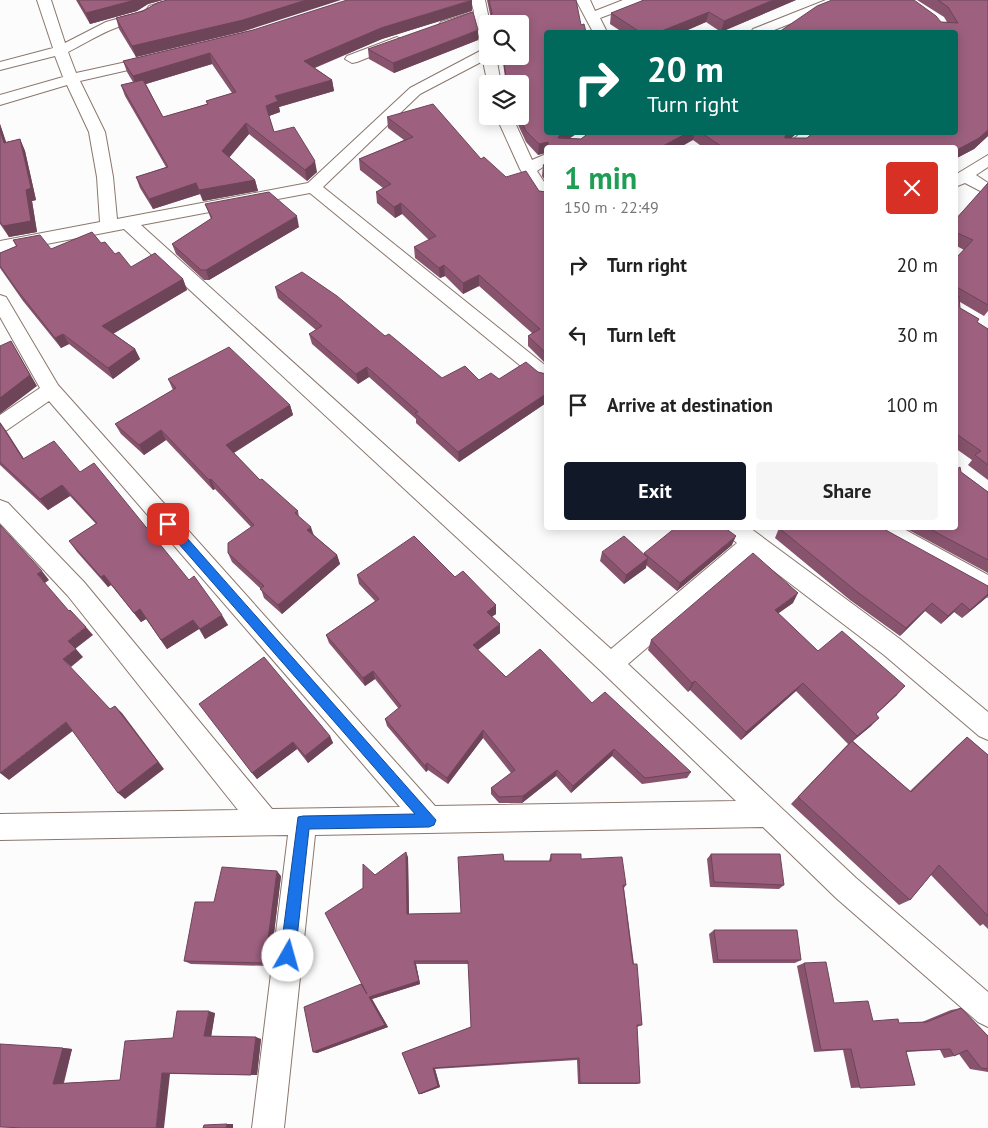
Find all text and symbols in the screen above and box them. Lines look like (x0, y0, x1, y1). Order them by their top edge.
map controls (479, 15, 529, 125)
button: search (479, 15, 529, 65)
text: 20 m (647, 46, 724, 92)
icon: right (564, 50, 629, 115)
button: layers (479, 75, 529, 125)
text: Turn right (647, 90, 739, 118)
text: 1 min (564, 158, 637, 197)
button: close (886, 162, 938, 214)
text: 150 m · 22:49 (564, 197, 659, 217)
icon: right (564, 251, 592, 279)
text: Turn right (607, 253, 687, 277)
text: 20 m (897, 253, 938, 277)
icon: left (564, 321, 592, 349)
text: Turn left (607, 323, 676, 347)
text: 30 m (897, 323, 938, 347)
icon: arrive (564, 391, 592, 419)
text: Arrive at destination (607, 393, 773, 417)
text: 100 m (886, 393, 938, 417)
button: Exit (564, 462, 746, 520)
button: Share (756, 462, 938, 520)
pin (147, 503, 189, 545)
icon: arrive (154, 510, 182, 538)
position arrow (261, 929, 313, 981)

